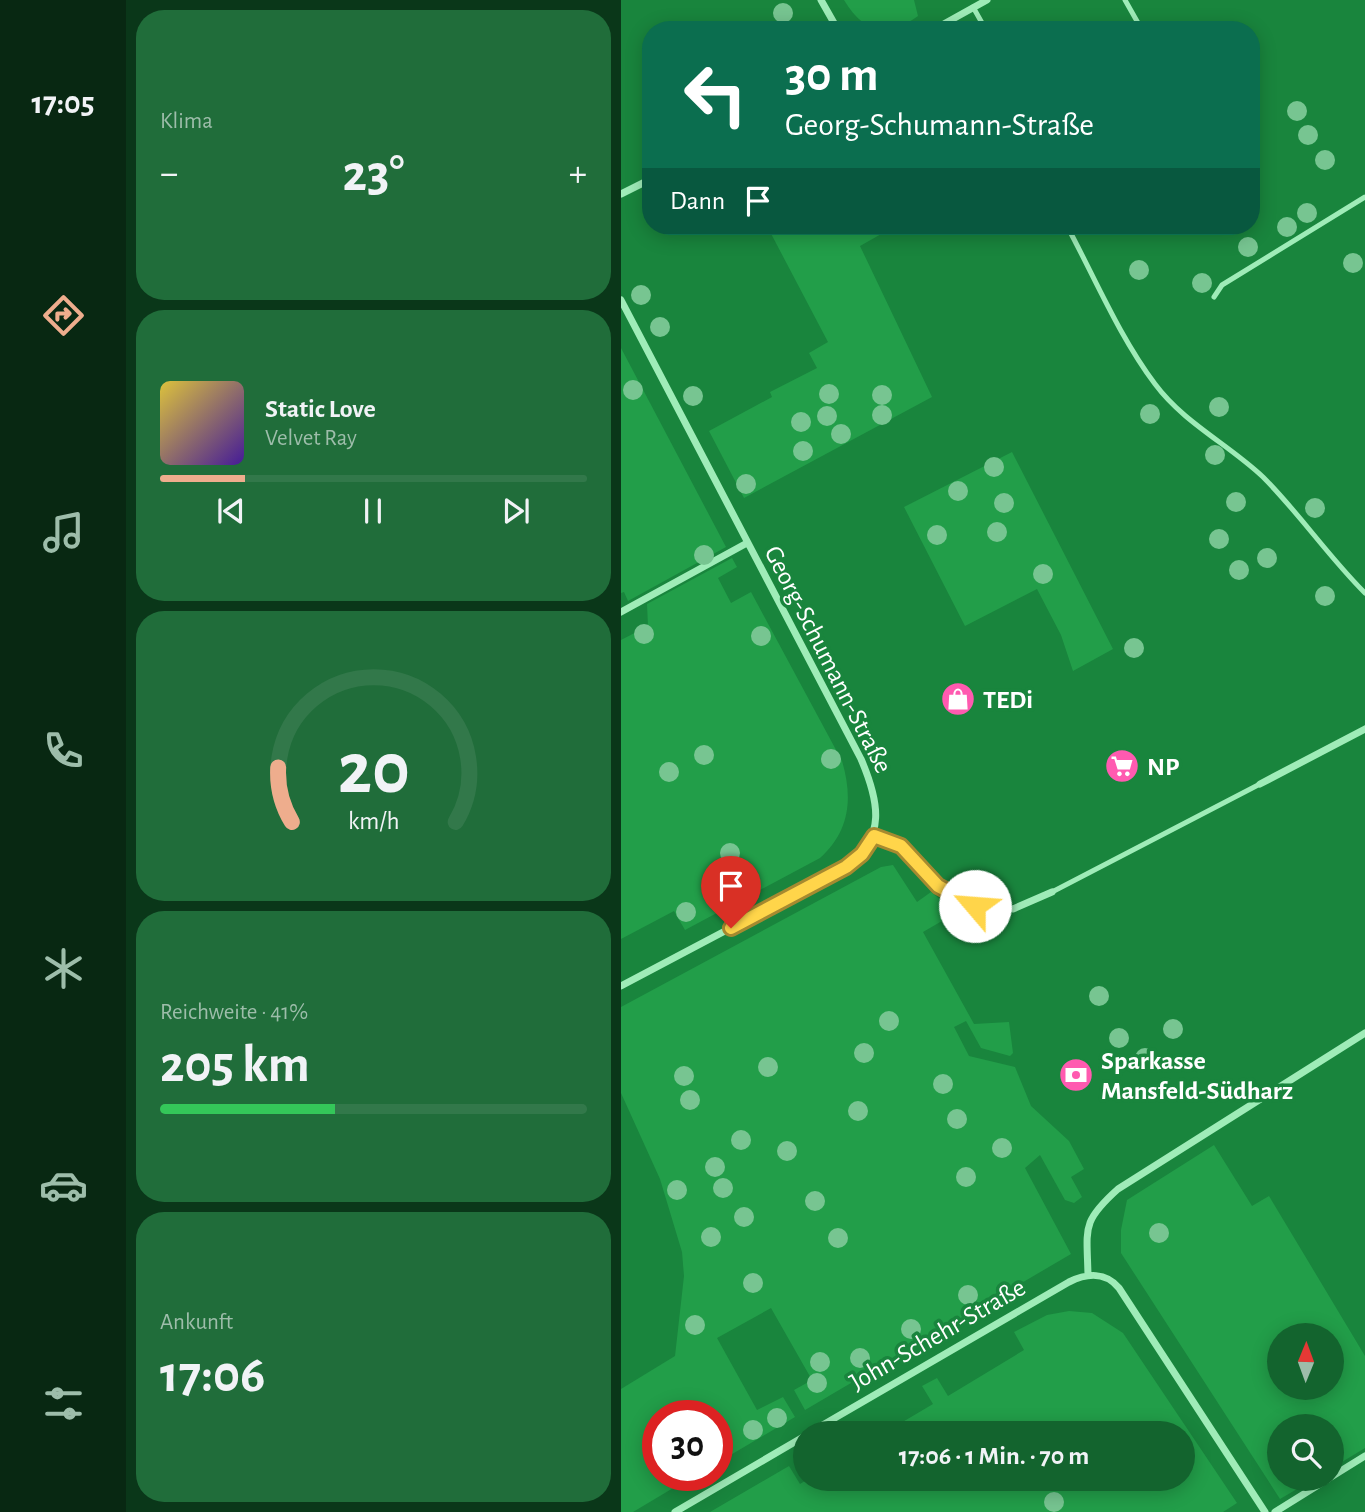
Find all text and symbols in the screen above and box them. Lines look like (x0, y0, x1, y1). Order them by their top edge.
icon: left (670, 49, 761, 140)
text: 30 m (785, 51, 879, 100)
text: 17:05 (31, 87, 95, 119)
text: Georg-Schumann-Straße (785, 109, 1094, 141)
text: Klima (160, 110, 213, 133)
text: 23° (342, 148, 405, 200)
text: − (160, 155, 178, 193)
text: + (569, 155, 587, 193)
icon: arrive (739, 182, 777, 220)
text: Dann (670, 188, 725, 214)
icon: directions (39, 291, 88, 340)
text: Static Love (265, 396, 376, 422)
text: Velvet Ray (265, 427, 357, 450)
icon: previous (212, 492, 250, 530)
icon: pause (354, 492, 392, 530)
icon: next (497, 492, 535, 530)
icon: music (39, 508, 88, 557)
street label: Georg-Schumann-Straße (760, 542, 897, 777)
shop icon: TEDi (939, 680, 977, 718)
place label: TEDi (983, 687, 1033, 713)
icon: phone (39, 726, 88, 775)
text: 20 (337, 734, 410, 807)
supermarket icon: NP (1103, 747, 1141, 785)
place label: NP (1147, 754, 1179, 780)
text: km/h (348, 809, 399, 834)
pin (701, 856, 761, 928)
icon: arrive (712, 867, 750, 905)
position arrow (938, 869, 1012, 943)
icon: climate (39, 944, 88, 993)
text: Reichweite · 41% (160, 1001, 308, 1024)
text: 205 km (160, 1039, 310, 1091)
place label: Sparkasse Mansfeld-Südharz (1101, 1048, 1293, 1104)
bank icon: Sparkasse Mansfeld-Südharz (1057, 1056, 1095, 1094)
icon: car (39, 1161, 88, 1210)
street label: John-Schehr-Straße (845, 1274, 1030, 1396)
text: Ankunft (160, 1311, 233, 1334)
north arrow (1267, 1323, 1344, 1400)
map controls (1267, 1323, 1344, 1491)
text: 17:06 (160, 1349, 265, 1401)
icon: filters (39, 1379, 88, 1428)
speed limit sign: 30 (642, 1400, 733, 1491)
button: search (1267, 1414, 1344, 1491)
text: 17:06 · 1 Min. · 70 m (899, 1443, 1089, 1469)

